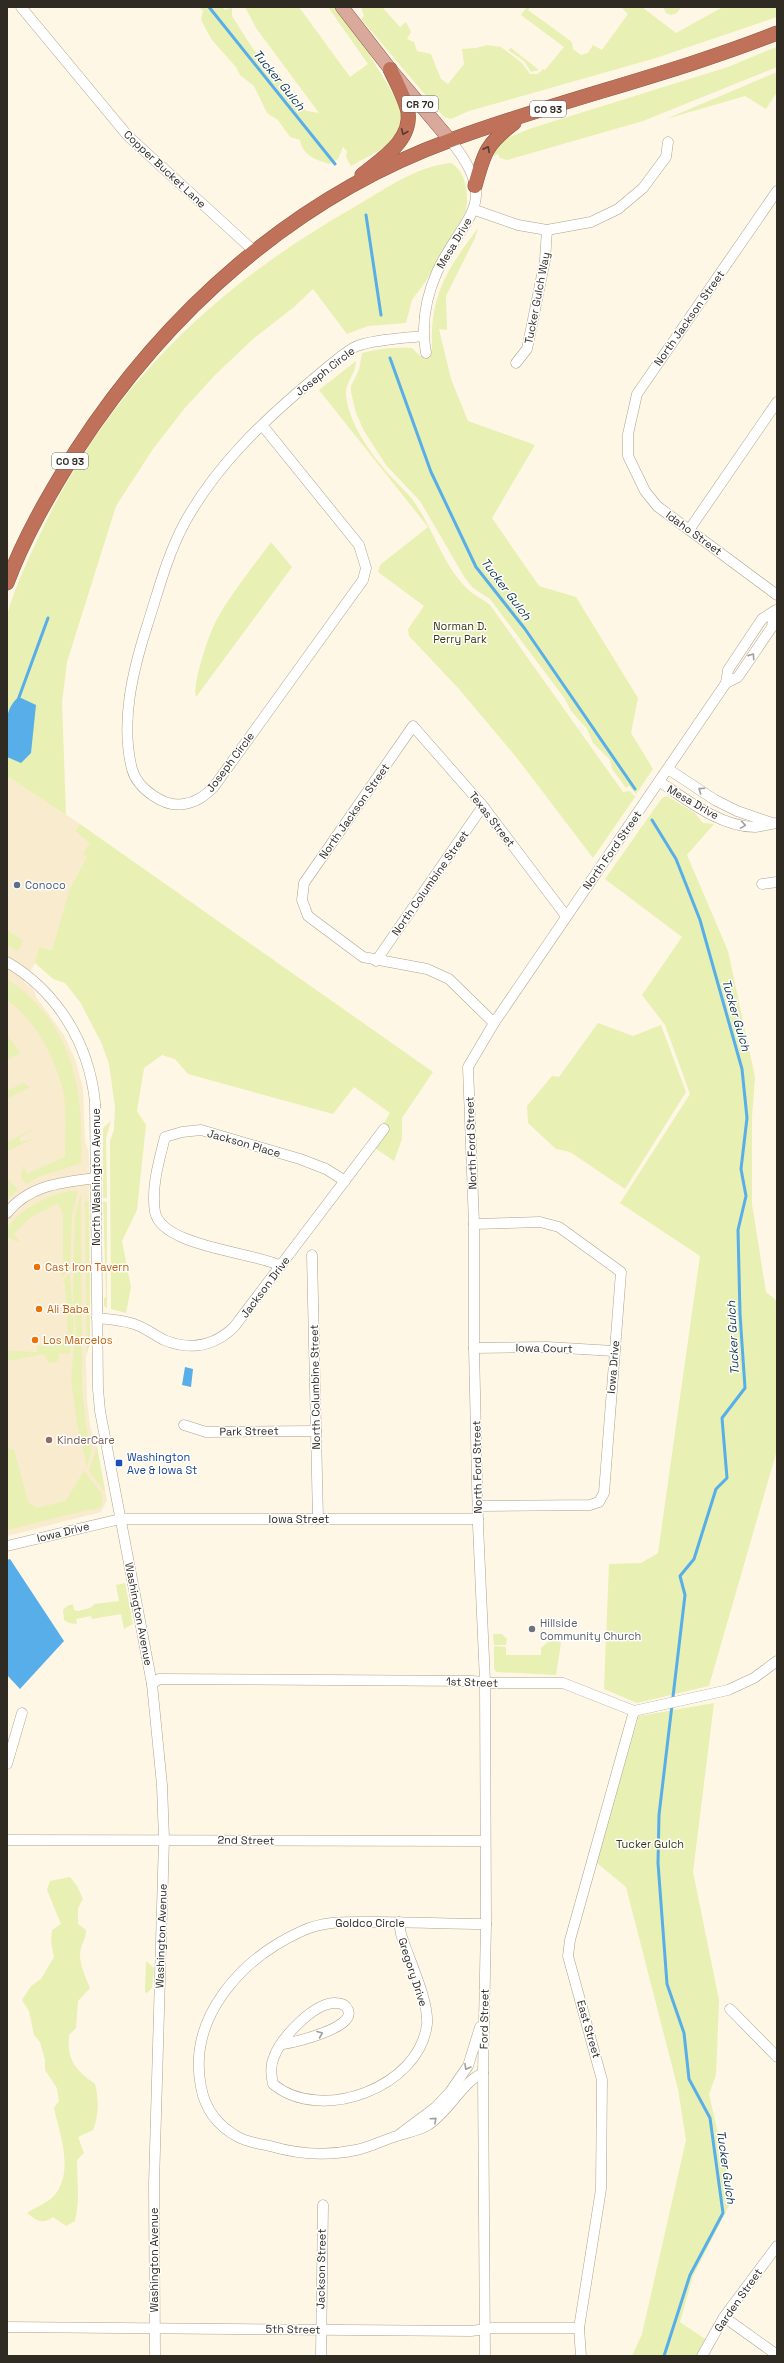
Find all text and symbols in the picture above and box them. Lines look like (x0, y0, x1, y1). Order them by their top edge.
water label: Tucker Gulch (249, 46, 309, 114)
road number: CR 70 (402, 96, 438, 112)
road number: CO 93 (530, 101, 566, 117)
street label: Copper Bucket Lane (121, 127, 209, 211)
one-way arrow (401, 128, 409, 135)
one-way arrow (482, 146, 490, 154)
street label: Mesa Drive (433, 215, 475, 271)
street label: Tucker Gulch Way (521, 251, 553, 345)
street label: North Jackson Street (651, 268, 727, 368)
street label: Joseph Circle (293, 343, 357, 399)
road number: CO 93 (52, 453, 88, 469)
street label: Idaho Street (663, 508, 725, 558)
water label: Tucker Gulch (477, 555, 535, 624)
park label: Norman D. Perry Park (433, 619, 487, 646)
one-way arrow (747, 653, 755, 660)
street label: Joseph Circle (203, 729, 257, 795)
street label: North Jackson Street (316, 761, 392, 861)
street label: Mesa Drive (665, 782, 721, 822)
one-way arrow (698, 787, 705, 795)
street label: Texas Street (466, 789, 518, 849)
street label: North Ford Street (580, 808, 644, 892)
one-way arrow (740, 820, 747, 829)
street label: North Columbine Street (388, 828, 472, 938)
place label: Conoco (25, 878, 66, 892)
marker: Conoco (12, 880, 22, 890)
water label: Tucker Gulch (718, 977, 754, 1054)
street label: North Ford Street (462, 1096, 480, 1190)
street label: North Washington Avenue (89, 1108, 103, 1246)
street label: Jackson Place (206, 1126, 282, 1160)
street label: Jackson Drive (237, 1254, 293, 1320)
place label: Cast Iron Tavern (45, 1260, 129, 1274)
marker: Cast Iron Tavern (32, 1262, 42, 1272)
water label: Tucker Gulch (723, 1300, 743, 1375)
place label: Ali Baba (47, 1302, 90, 1316)
marker: Ali Baba (34, 1304, 44, 1314)
street label: North Columbine Street (307, 1324, 323, 1450)
place label: Los Marcelos (43, 1333, 113, 1347)
marker: Los Marcelos (30, 1335, 40, 1345)
street label: Iowa Drive (604, 1340, 622, 1394)
street label: Iowa Court (515, 1341, 573, 1355)
street label: North Ford Street (469, 1420, 485, 1514)
street label: Park Street (219, 1423, 279, 1439)
place label: KinderCare (57, 1433, 115, 1447)
marker: KinderCare (44, 1435, 54, 1445)
place label: Washington Ave & Iowa St (127, 1450, 197, 1477)
marker: Washington Ave & Iowa St (114, 1458, 124, 1468)
street label: Iowa Street (269, 1512, 329, 1526)
street label: Iowa Drive (35, 1519, 91, 1545)
street label: Washington Avenue (122, 1561, 156, 1667)
place label: Hillside Community Church (540, 1616, 641, 1643)
marker: Hillside Community Church (527, 1624, 537, 1634)
street label: 1st Street (446, 1674, 498, 1690)
street label: 2nd Street (217, 1833, 275, 1847)
park label: Tucker Gulch (616, 1837, 684, 1851)
street label: Washington Avenue (152, 1883, 170, 1989)
street label: Goldco Circle (335, 1916, 405, 1930)
street label: Gregory Drive (395, 1936, 431, 2008)
street label: Ford Street (476, 1989, 492, 2049)
street label: East Street (574, 1998, 604, 2060)
one-way arrow (317, 2030, 324, 2038)
one-way arrow (464, 2063, 471, 2071)
one-way arrow (429, 2117, 437, 2125)
water label: Tucker Gulch (713, 2129, 739, 2206)
street label: Washington Avenue (147, 2208, 161, 2312)
street label: Jackson Street (313, 2229, 329, 2309)
street label: Garden Street (711, 2266, 765, 2334)
street label: 5th Street (265, 2322, 321, 2336)

